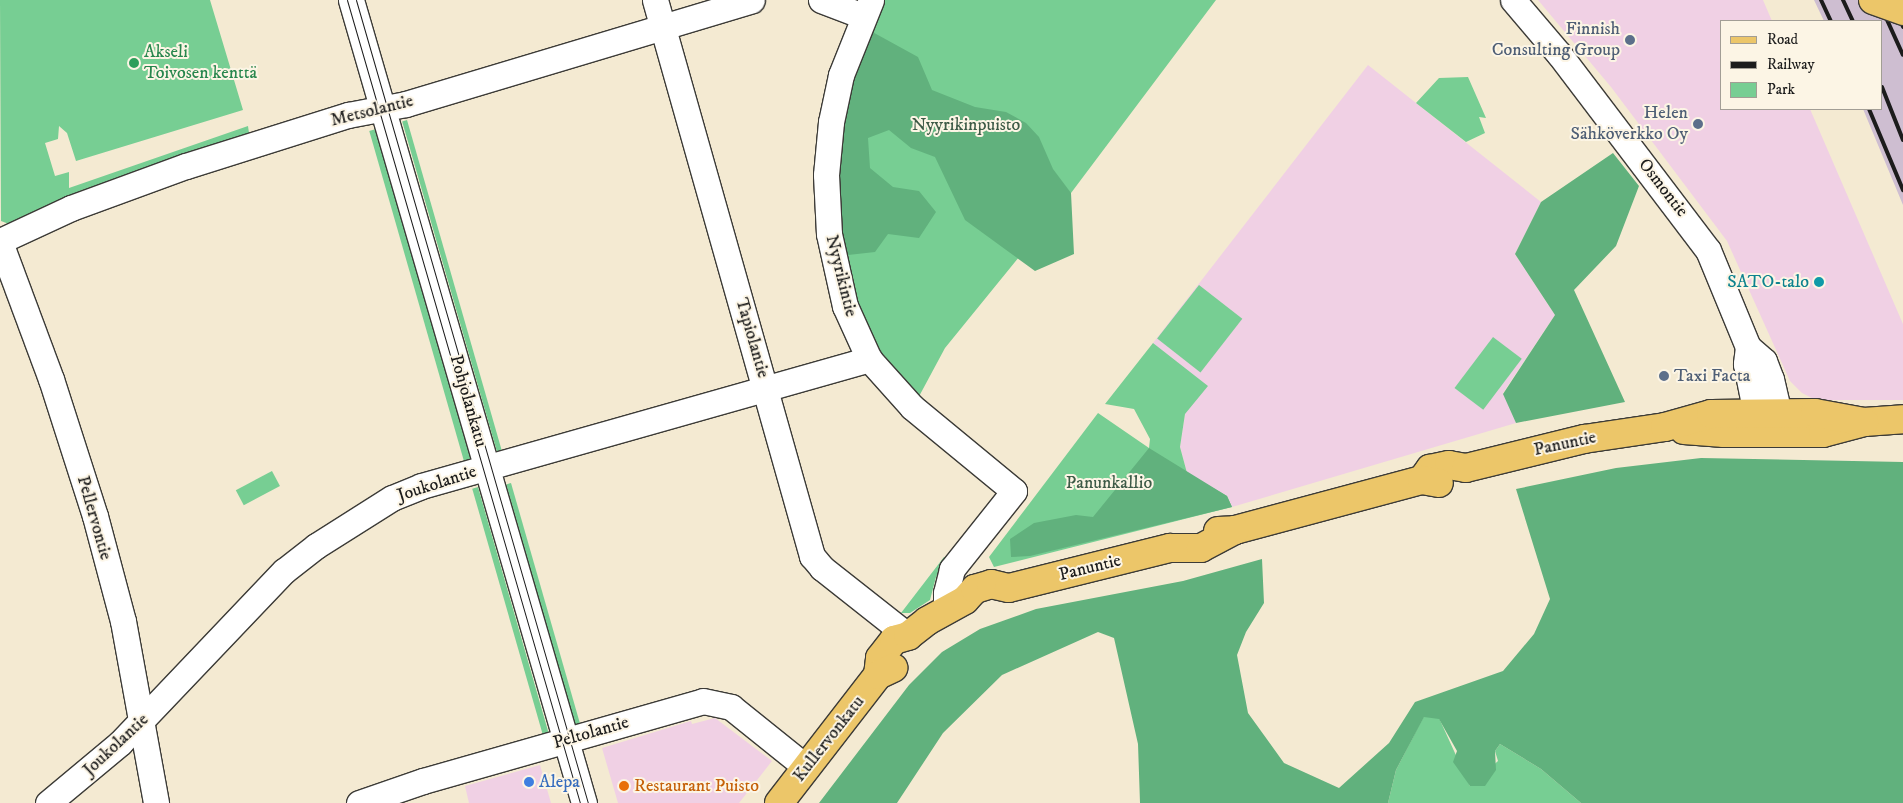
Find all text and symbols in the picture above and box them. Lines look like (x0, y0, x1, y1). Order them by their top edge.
place label: Finnish Consulting Group (1492, 19, 1620, 62)
legend (1720, 20, 1883, 110)
text: Road (1767, 30, 1798, 49)
marker: Finnish Consulting Group (1624, 34, 1636, 46)
place label: Akseli Toivosen kenttä (144, 42, 257, 84)
text: Railway (1767, 55, 1815, 74)
marker: Akseli Toivosen kenttä (128, 57, 140, 69)
text: Park (1767, 80, 1795, 99)
street label: Metsolantie (328, 90, 416, 132)
place label: Helen Sähköverkko Oy (1570, 103, 1688, 146)
park label: Nyyrikinpuisto (912, 114, 1020, 136)
marker: Helen Sähköverkko Oy (1692, 118, 1704, 130)
street label: Osmontie (1634, 154, 1692, 222)
street label: Nyyrikintie (820, 233, 862, 319)
place label: SATO-talo (1727, 271, 1809, 293)
marker: SATO-talo (1813, 276, 1825, 288)
street label: Tapiolantie (730, 295, 774, 381)
street label: Pohjolankatu (445, 352, 491, 450)
place label: Taxi Facta (1674, 365, 1750, 387)
marker: Taxi Facta (1658, 370, 1670, 382)
street label: Panuntie (1532, 427, 1598, 461)
street label: Joukolantie (395, 461, 479, 507)
park label: Panunkallio (1066, 472, 1152, 494)
street label: Pellervontie (72, 473, 116, 563)
street label: Panuntie (1057, 550, 1123, 586)
street label: Kullervonkatu (789, 692, 869, 786)
street label: Joukolantie (79, 709, 153, 781)
street label: Peltolantie (551, 712, 631, 754)
place label: Alepa (539, 771, 580, 793)
place label: Restaurant Puisto (634, 775, 759, 797)
marker: Alepa (523, 776, 535, 788)
marker: Restaurant Puisto (618, 780, 630, 792)

